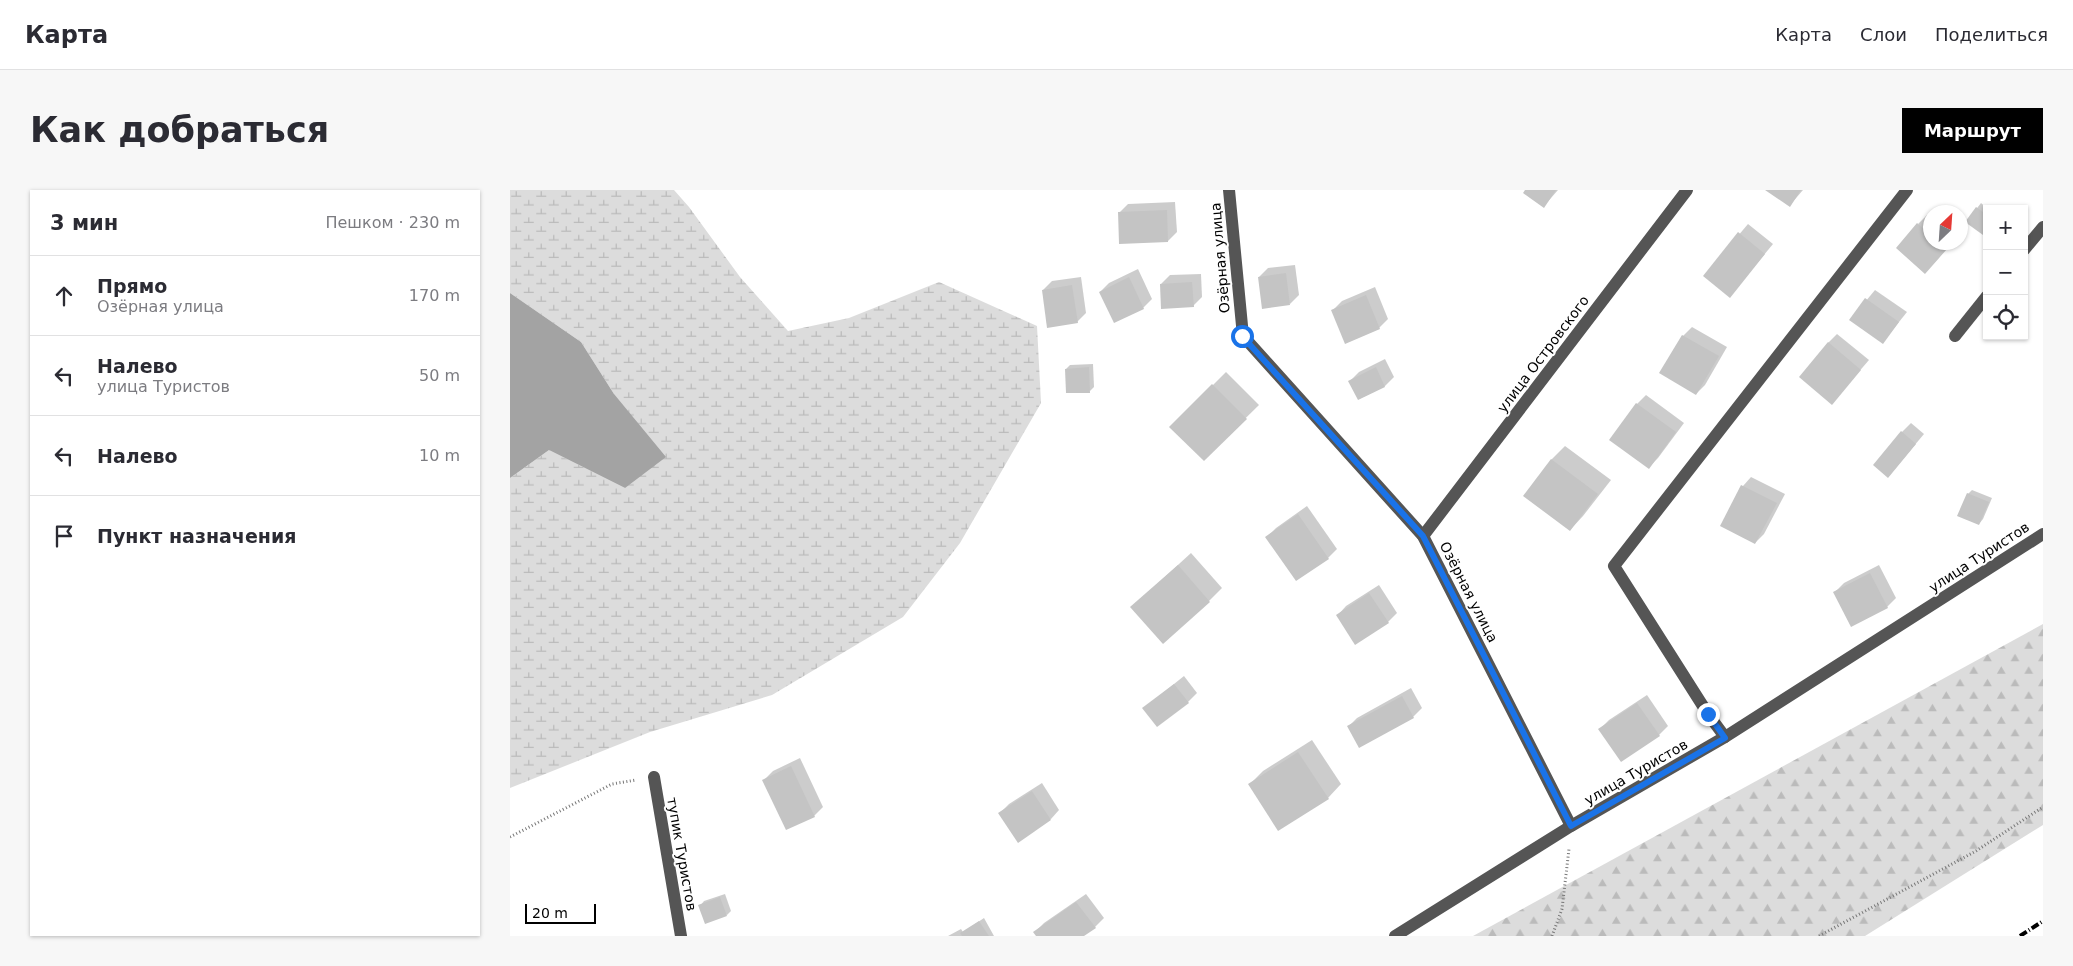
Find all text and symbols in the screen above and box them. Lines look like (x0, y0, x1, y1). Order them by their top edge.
text: Карта (25, 21, 108, 49)
text: Карта (1775, 24, 1832, 45)
text: Слои (1860, 24, 1907, 45)
text: Поделиться (1935, 24, 2048, 45)
button: Маршрут (1902, 108, 2043, 153)
text: Как добраться (30, 110, 329, 150)
street label: Озёрная улица (1207, 202, 1233, 314)
north arrow (1923, 205, 1968, 250)
map controls (1983, 205, 2028, 340)
button: + (1983, 205, 2028, 250)
text: 3 мин (50, 211, 118, 235)
text: Пешком · 230 m (325, 213, 460, 232)
button: − (1983, 250, 2028, 295)
text: Прямо (97, 275, 167, 297)
icon: ahead (50, 282, 78, 310)
text: 170 m (409, 286, 460, 305)
street label: улица Островского (1494, 292, 1592, 416)
button: locate (1983, 295, 2028, 340)
text: Озёрная улица (97, 297, 224, 316)
route start (1231, 325, 1254, 348)
text: Налево (97, 355, 178, 377)
icon: left (50, 362, 78, 390)
text: 50 m (419, 366, 460, 385)
text: улица Туристов (97, 377, 230, 396)
icon: left (50, 442, 78, 470)
text: Налево (97, 445, 178, 467)
text: 10 m (419, 446, 460, 465)
street label: улица Туристов (1926, 519, 2032, 595)
icon: arrive (50, 522, 78, 550)
text: Пункт назначения (97, 525, 296, 547)
street label: Озёрная улица (1437, 539, 1501, 645)
route end (1697, 703, 1720, 726)
street label: улица Туристов (1582, 736, 1690, 808)
street label: тупик Туристов (664, 796, 700, 912)
scale bar (525, 901, 596, 924)
text: 20 m (532, 905, 568, 921)

